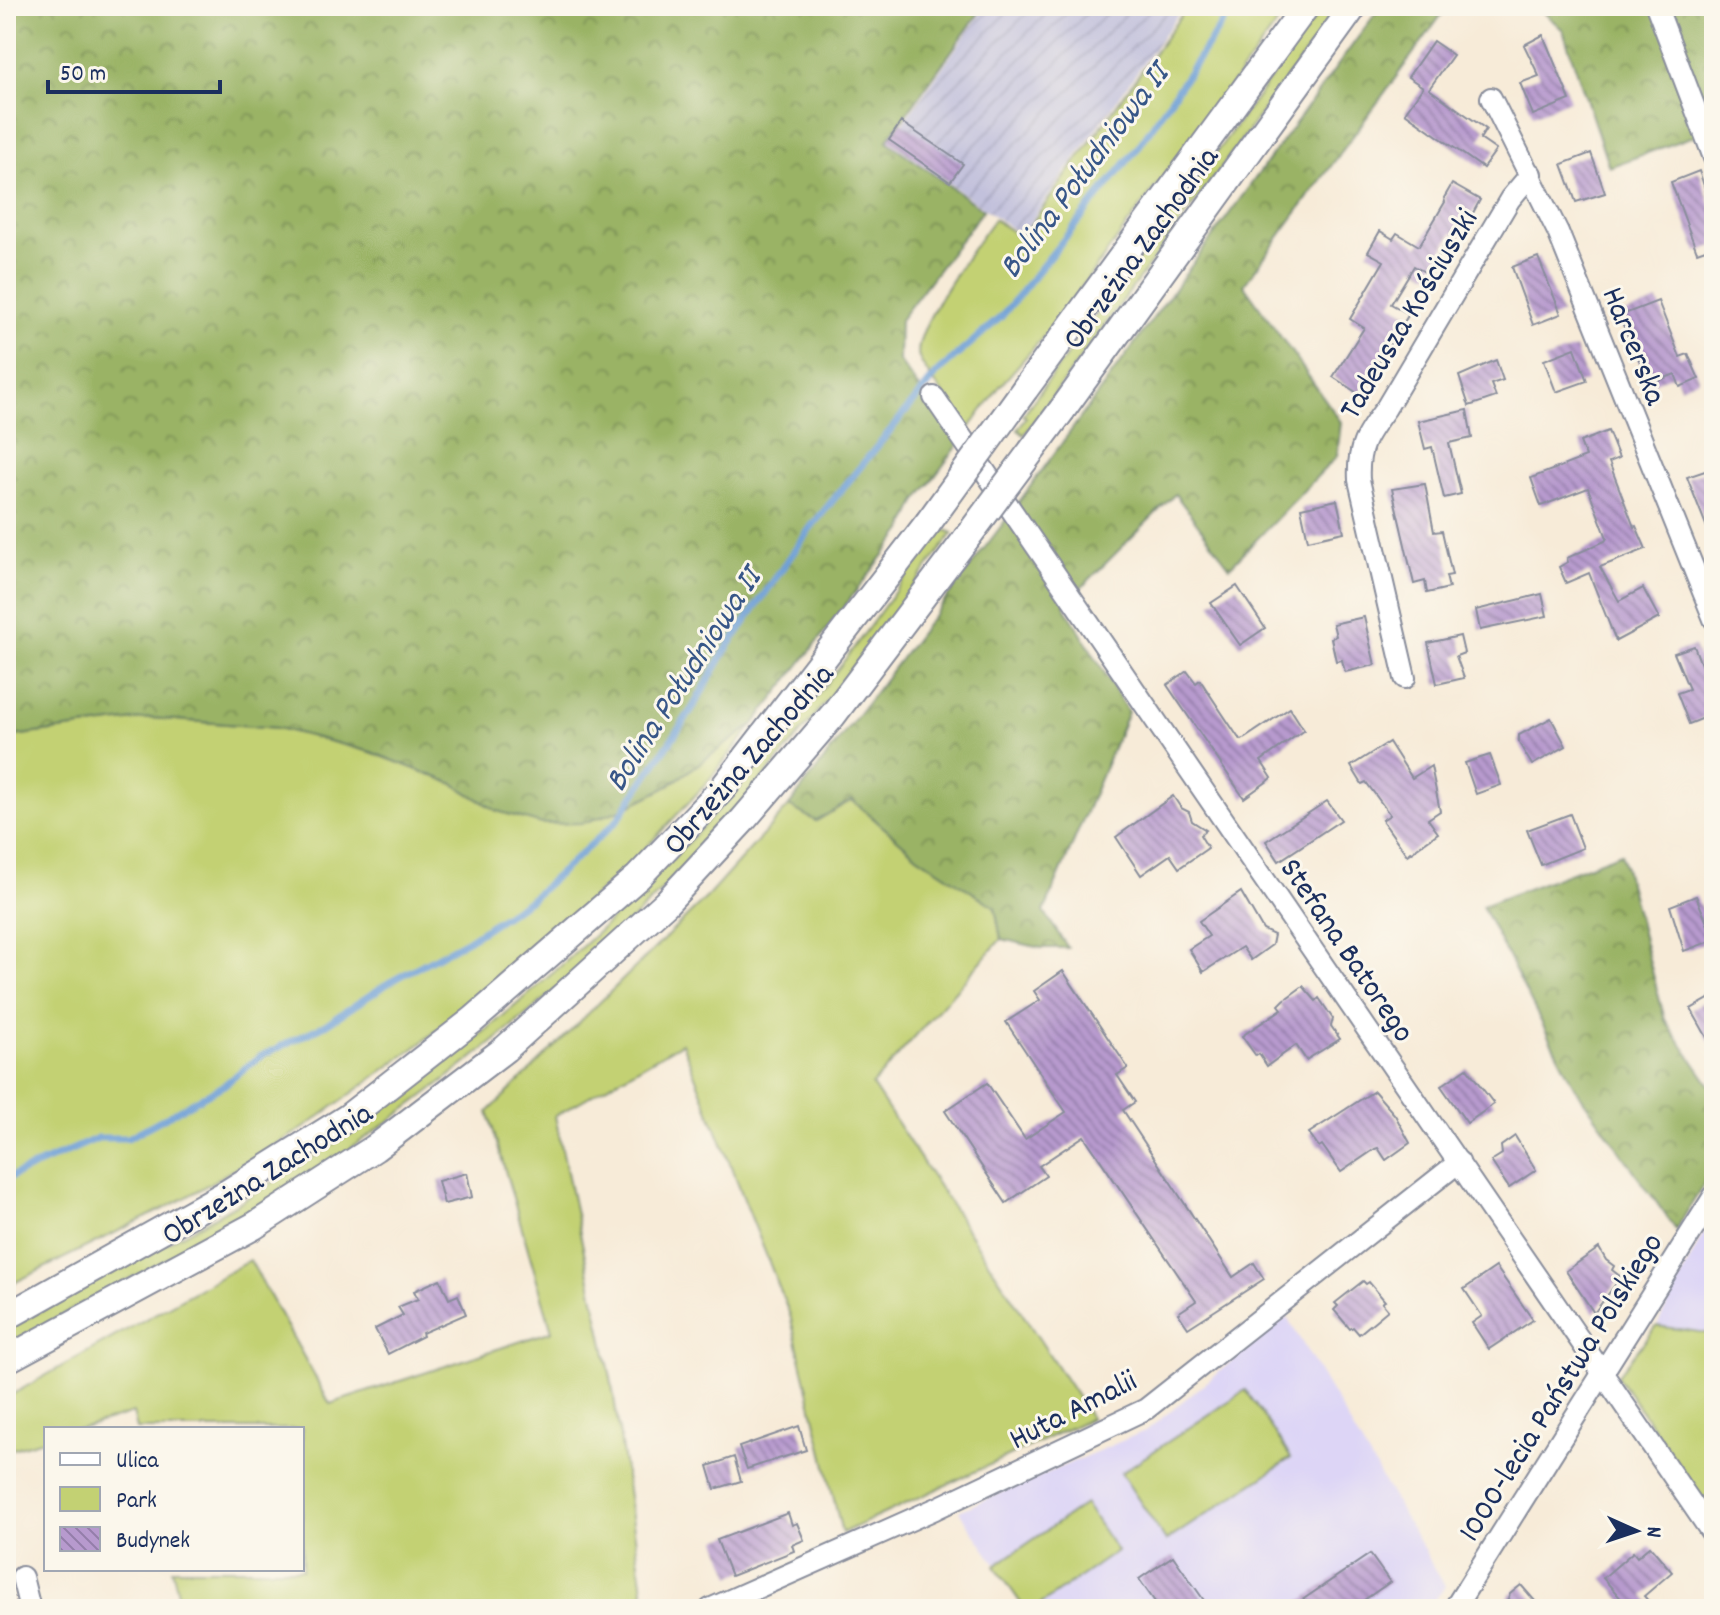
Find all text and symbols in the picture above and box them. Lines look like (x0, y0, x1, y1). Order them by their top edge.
scale bar (48, 44, 220, 94)
water label: Bolina Południowa II (989, 51, 1186, 290)
text: 50 m (60, 58, 106, 92)
street label: Obrzeżna Zachodnia (1054, 138, 1233, 361)
street label: Tadeusza Kościuszki (1330, 201, 1493, 430)
street label: Harcerska (1587, 281, 1676, 414)
water label: Bolina Południowa II (595, 556, 779, 803)
street label: Obrzeżna Zachodnia (654, 654, 848, 867)
street label: Stefana Batorego (1266, 850, 1424, 1053)
street label: Obrzeżna Zachodnia (154, 1092, 384, 1260)
street label: 1000-lecia Państwa Polskiego (1449, 1225, 1677, 1552)
street label: Huta Amalii (1002, 1361, 1146, 1464)
legend (44, 1427, 304, 1571)
text: Ulica (116, 1445, 159, 1479)
text: Park (116, 1485, 157, 1519)
north arrow (1596, 1491, 1676, 1571)
text: Budynek (116, 1525, 190, 1559)
text: N (1637, 1526, 1668, 1538)

